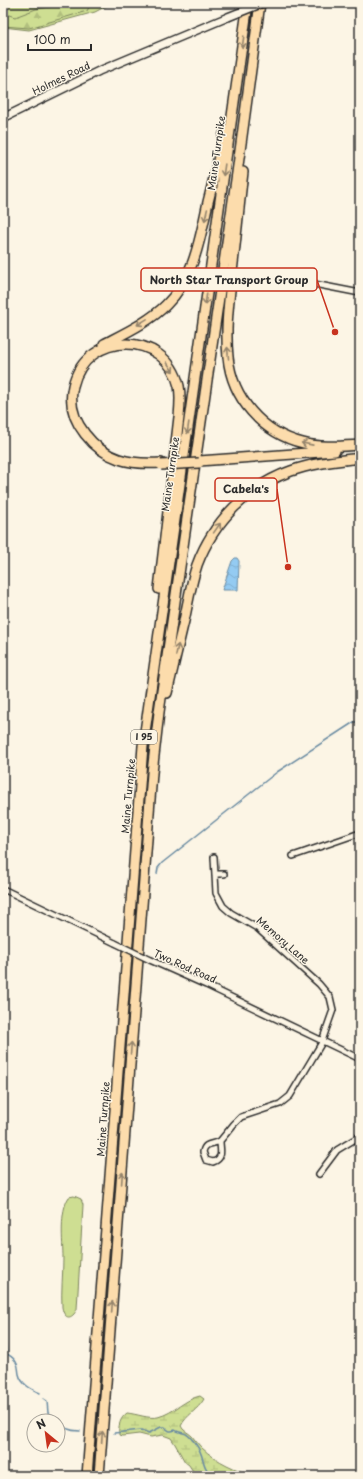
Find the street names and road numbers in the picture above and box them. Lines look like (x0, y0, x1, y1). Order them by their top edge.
street label: Holmes Road (29, 57, 92, 98)
street label: Maine Turnpike (203, 115, 228, 191)
street label: Maine Turnpike (157, 436, 182, 512)
road number: I 95 (131, 730, 157, 744)
street label: Maine Turnpike (117, 758, 138, 834)
street label: Memory Lane (254, 912, 313, 967)
street label: Two Rod Road (151, 945, 219, 986)
street label: Maine Turnpike (92, 1081, 113, 1157)

